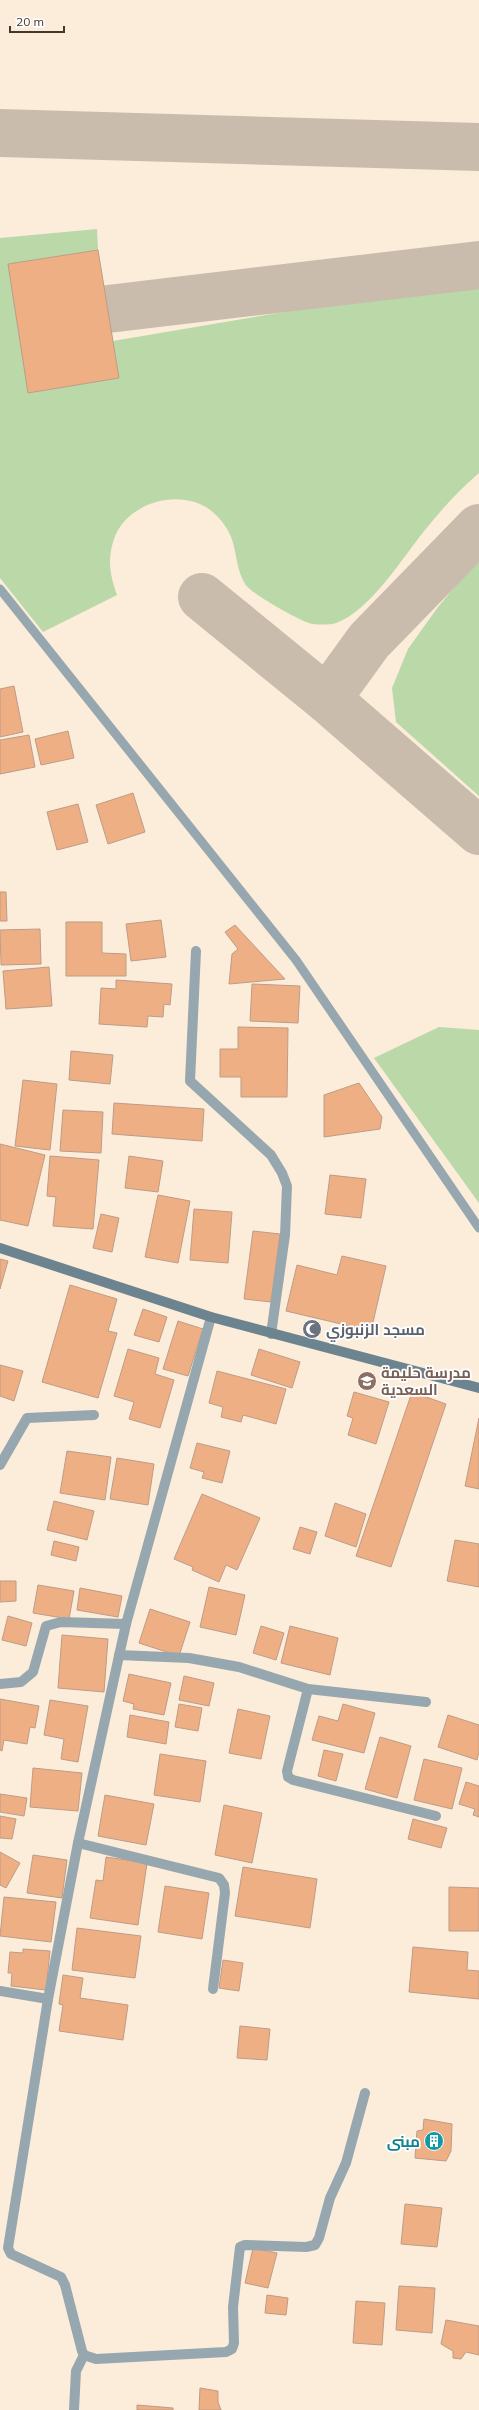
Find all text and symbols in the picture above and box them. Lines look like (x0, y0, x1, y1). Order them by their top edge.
scale bar (10, 8, 64, 34)
text: 20 m (16, 14, 44, 29)
mosque icon: مسجد الزنبوزي (301, 1318, 323, 1340)
place label: مسجد الزنبوزي (326, 1320, 425, 1342)
place label: مدرسة حليمة السعدية (381, 1363, 471, 1399)
school or university icon: مدرسة حليمة السعدية (356, 1370, 378, 1392)
building icon: مبنى (423, 2130, 445, 2152)
place label: مبنى (387, 2132, 420, 2151)

